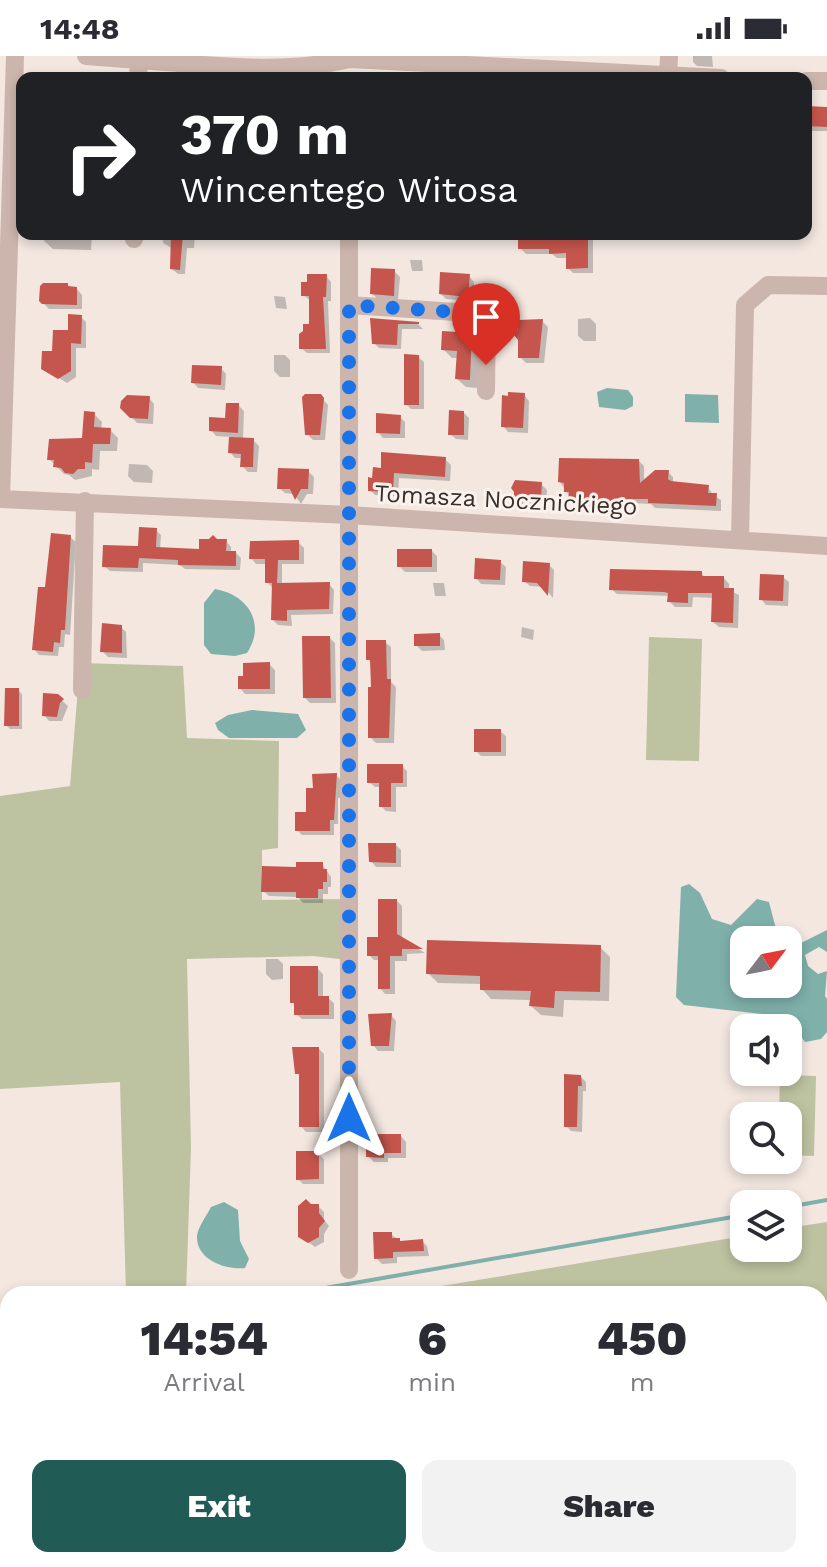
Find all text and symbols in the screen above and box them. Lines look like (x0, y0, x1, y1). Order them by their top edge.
text: 14:48 (40, 11, 120, 46)
text: 370 m (180, 102, 349, 168)
icon: right (48, 104, 152, 208)
text: Wincentego Witosa (180, 169, 518, 211)
pin (452, 283, 520, 365)
icon: arrive (464, 295, 508, 339)
street label: Tomasza Nocznickiego (374, 479, 638, 521)
north arrow (730, 926, 802, 998)
map controls (730, 926, 802, 1262)
button: sound (730, 1014, 802, 1086)
position arrow (307, 1076, 391, 1160)
button: search (730, 1102, 802, 1174)
button: layers (730, 1190, 802, 1262)
text: 14:54 (141, 1310, 268, 1367)
text: 6 (417, 1310, 447, 1367)
text: 450 (597, 1310, 687, 1367)
text: Arrival (164, 1367, 245, 1397)
text: min (408, 1367, 456, 1397)
text: m (630, 1367, 654, 1397)
button: Exit (32, 1460, 406, 1552)
button: Share (422, 1460, 796, 1552)

